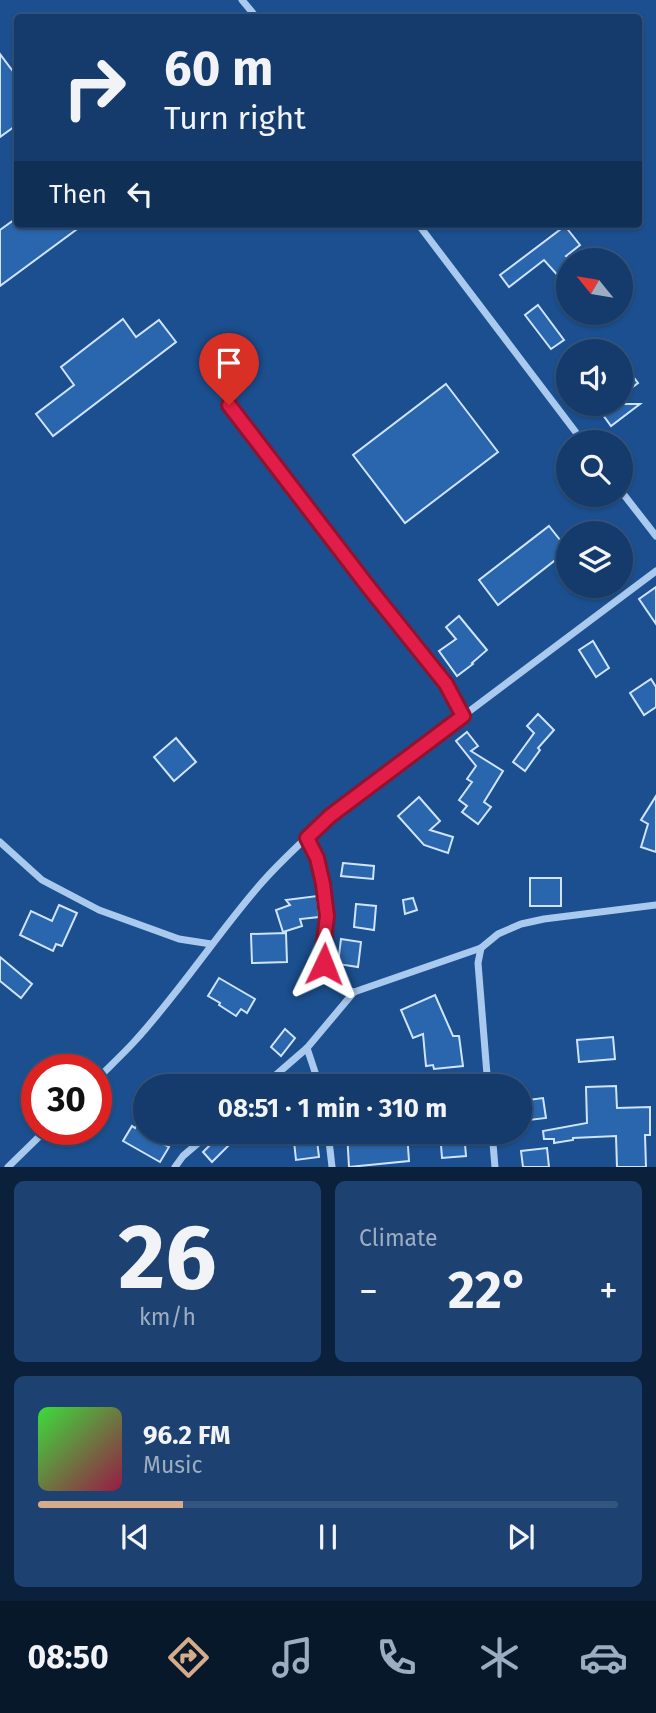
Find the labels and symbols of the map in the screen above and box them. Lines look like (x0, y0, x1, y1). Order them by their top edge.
north arrow (556, 248, 634, 326)
pin (199, 333, 259, 405)
position arrow (287, 927, 361, 1001)
speed limit sign: 30 (21, 1054, 112, 1145)

